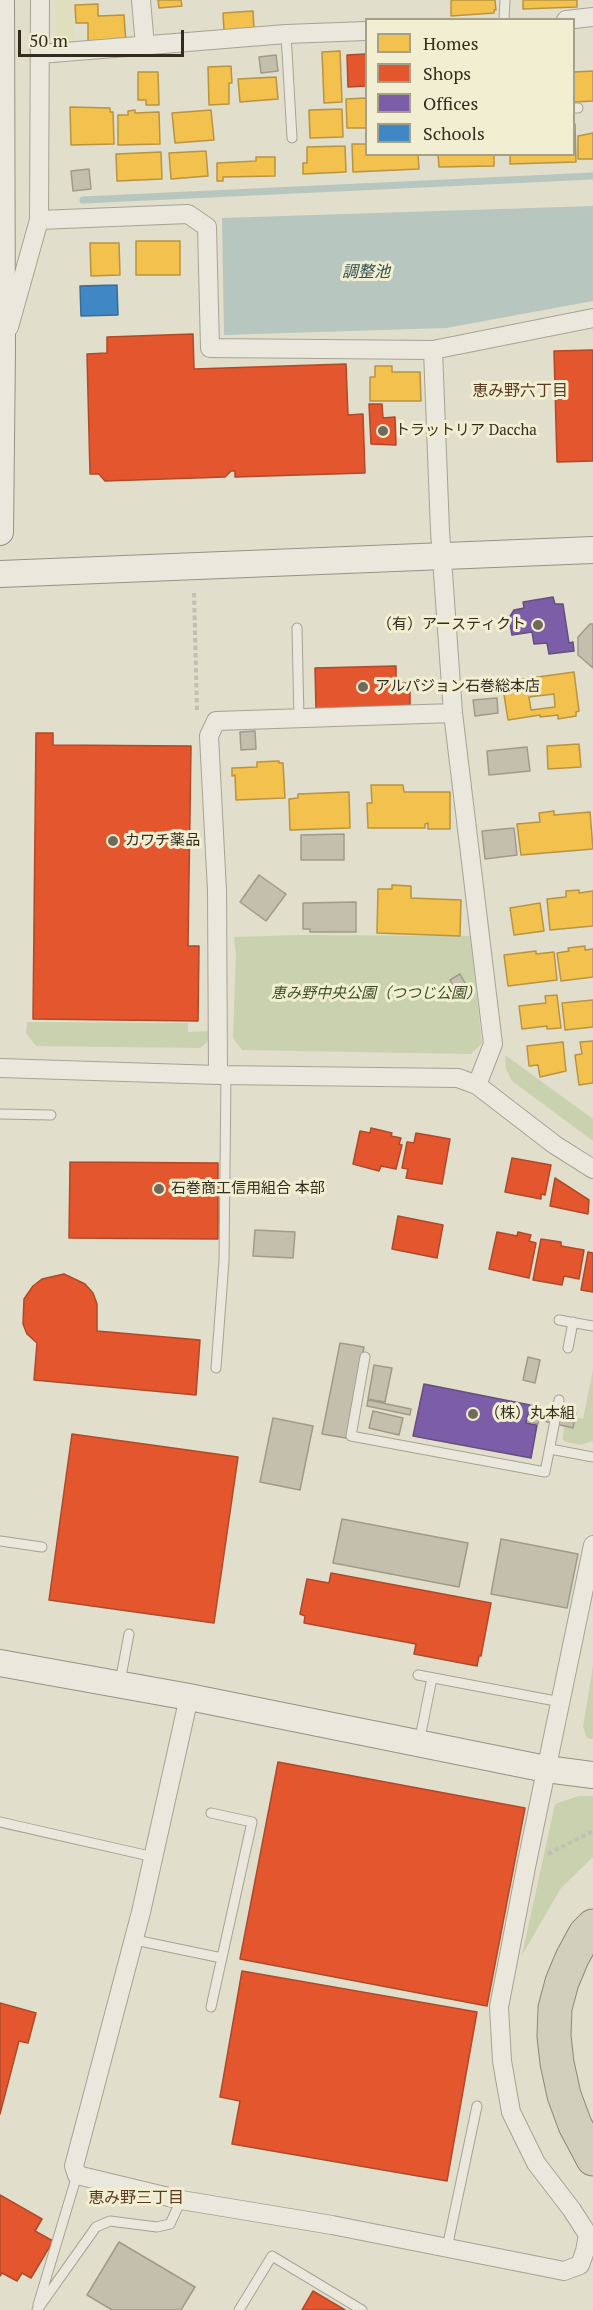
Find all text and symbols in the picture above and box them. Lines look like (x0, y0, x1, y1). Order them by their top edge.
scale bar (21, 18, 188, 56)
legend (365, 18, 575, 156)
text: 50 m (29, 28, 68, 52)
text: Homes (423, 31, 478, 55)
text: Shops (423, 61, 471, 85)
text: Offices (423, 91, 478, 115)
text: Schools (423, 121, 485, 145)
water label: 調整池 (342, 262, 390, 282)
district label: 恵み野六丁目 (472, 381, 568, 401)
place label: トラットリア Daccha (395, 422, 537, 440)
marker: トラットリア Daccha (376, 424, 390, 438)
place label: （有）アースティクト (377, 616, 526, 634)
marker: （有）アースティクト (531, 618, 545, 632)
place label: アルパジョン石巻総本店 (375, 678, 540, 696)
marker: アルパジョン石巻総本店 (356, 680, 370, 694)
place label: カワチ薬品 (125, 832, 200, 850)
marker: カワチ薬品 (106, 834, 120, 848)
park label: 恵み野中央公園（つつじ公園） (271, 985, 481, 1003)
place label: 石巻商工信用組合 本部 (171, 1180, 325, 1198)
marker: 石巻商工信用組合 本部 (152, 1182, 166, 1196)
place label: （株）丸本組 (485, 1405, 575, 1423)
marker: （株）丸本組 (466, 1407, 480, 1421)
district label: 恵み野三丁目 (88, 2188, 184, 2208)

